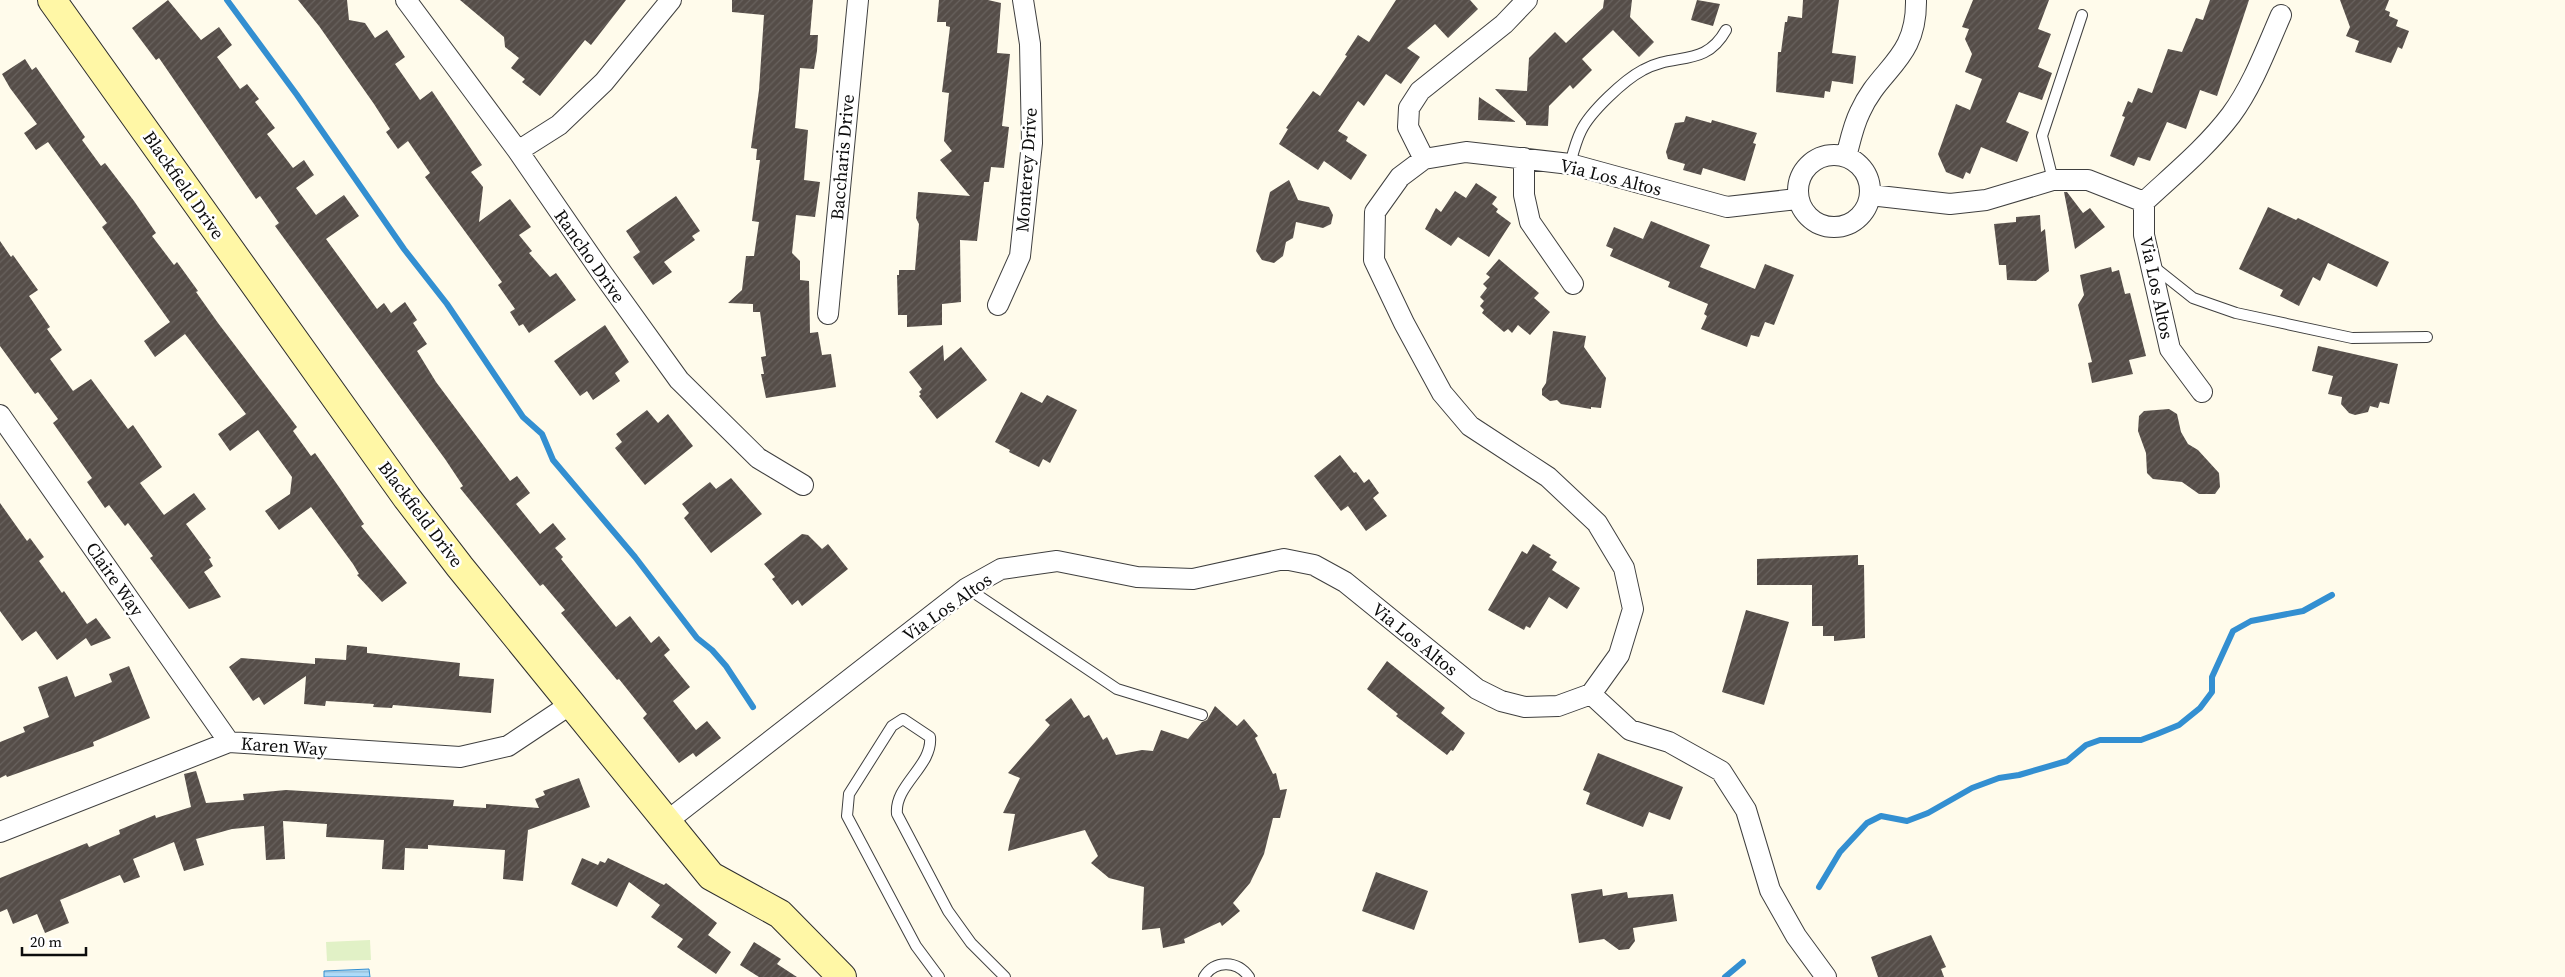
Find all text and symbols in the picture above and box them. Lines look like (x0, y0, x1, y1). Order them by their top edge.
street label: Baccharis Drive (824, 93, 860, 221)
street label: Monterey Drive (1009, 107, 1043, 233)
street label: Blackfield Drive (137, 126, 231, 244)
street label: Via Los Altos (1558, 152, 1665, 202)
street label: Rancho Drive (549, 204, 631, 308)
street label: Via Los Altos (2134, 235, 2180, 342)
street label: Blackfield Drive (373, 456, 469, 572)
street label: Claire Way (80, 537, 150, 622)
street label: Via Los Altos (897, 567, 997, 647)
street label: Via Los Altos (1367, 597, 1463, 681)
street label: Karen Way (240, 731, 329, 762)
scale bar (22, 924, 86, 956)
text: 20 m (30, 931, 62, 952)

